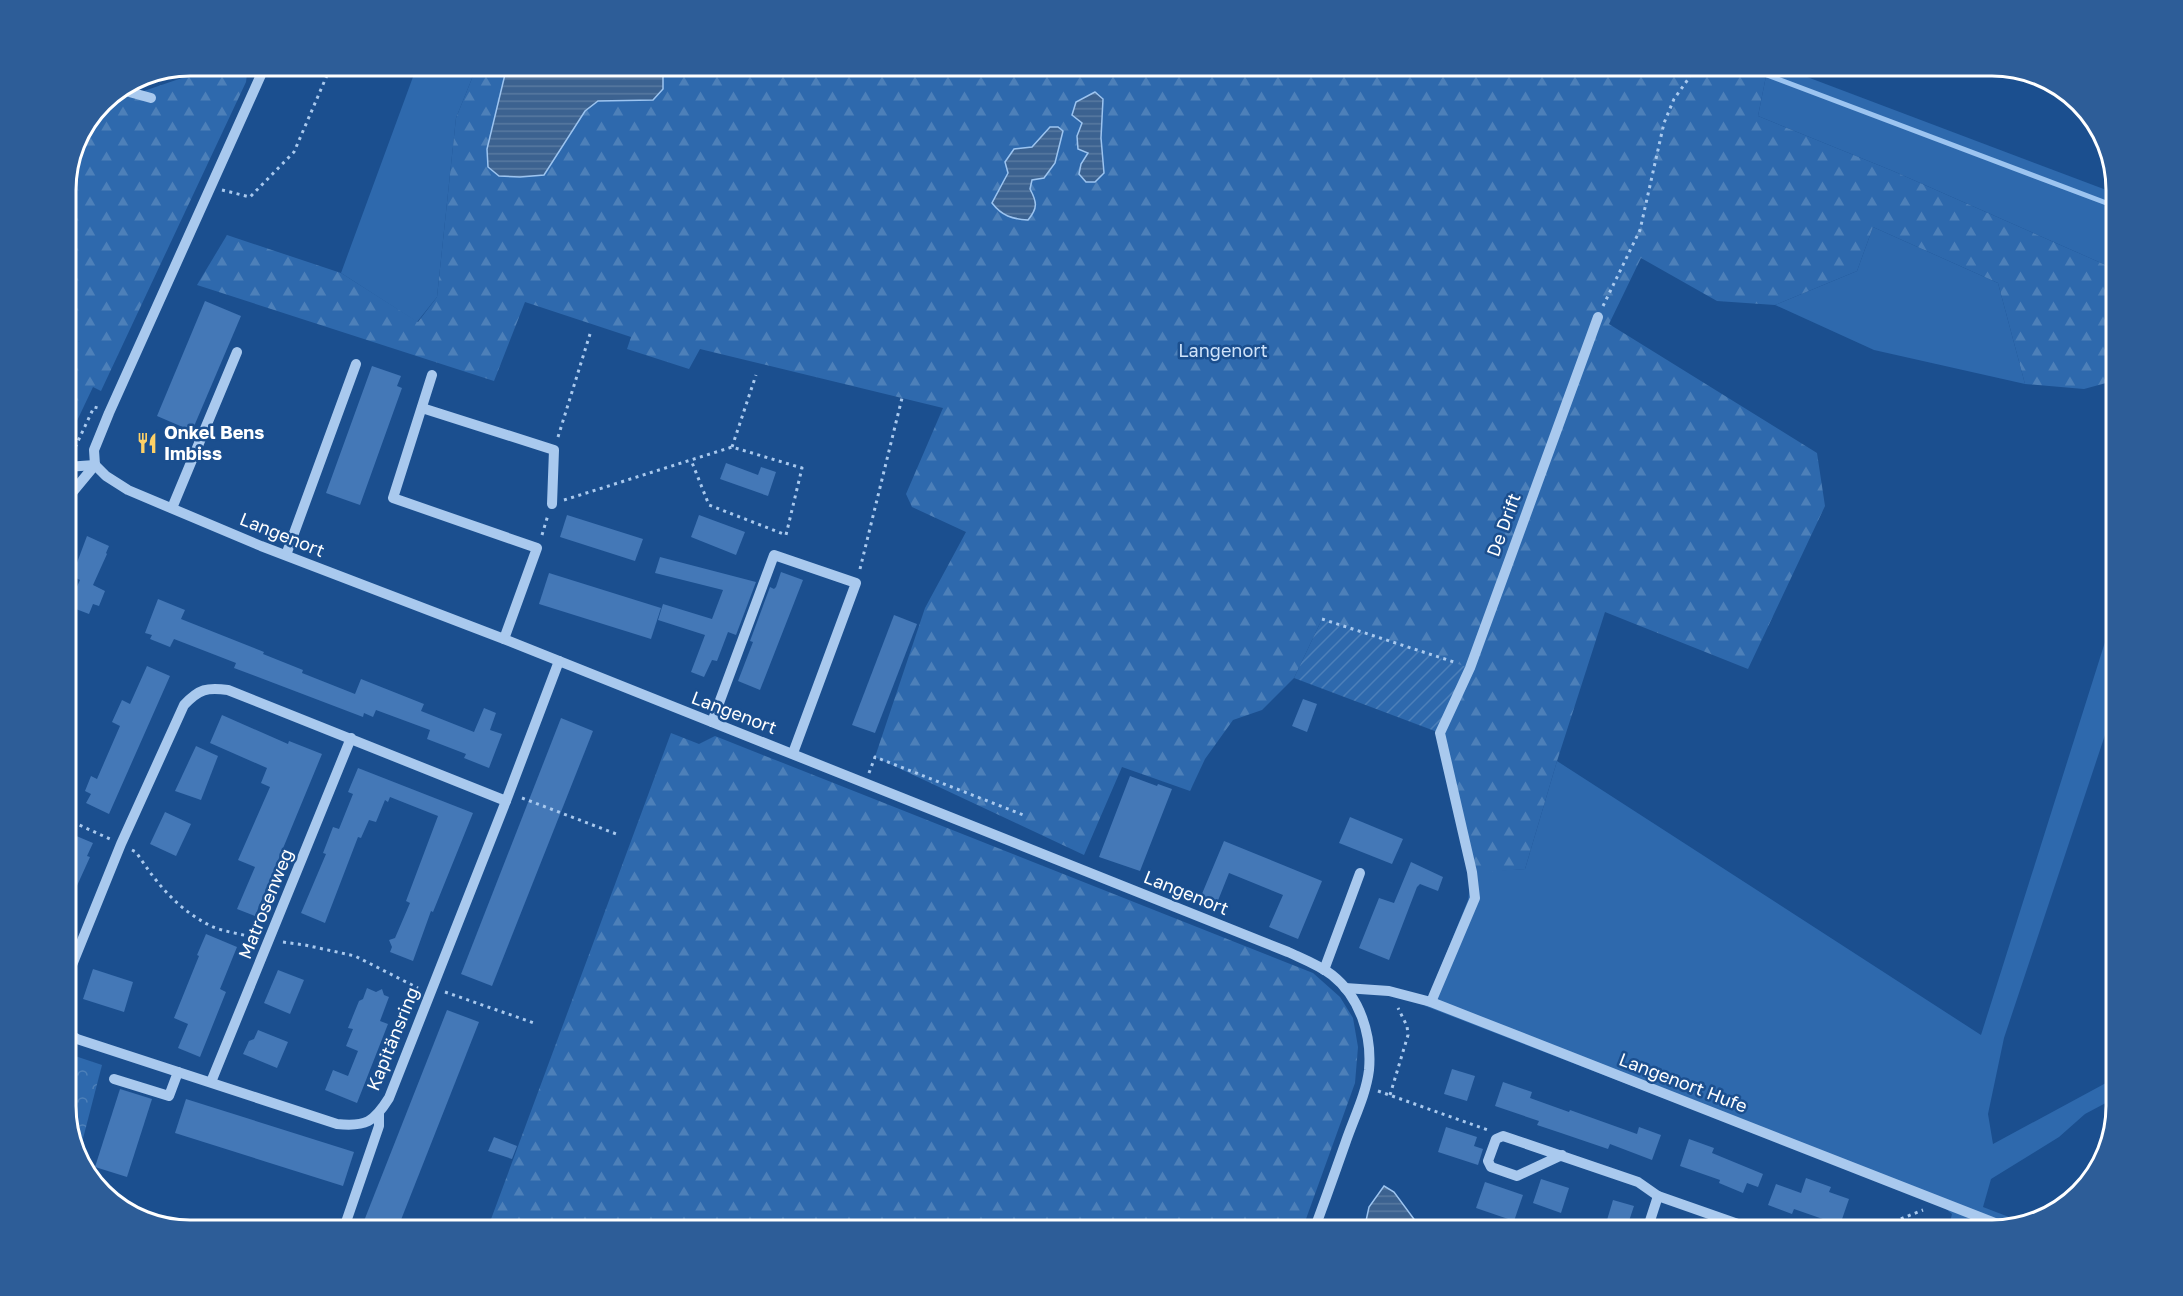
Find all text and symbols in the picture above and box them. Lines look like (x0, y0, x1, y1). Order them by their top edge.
park label: Langenort (1178, 339, 1268, 361)
place label: Onkel Bens Imbiss (164, 421, 264, 464)
restaurant icon: Onkel Bens Imbiss (135, 431, 159, 455)
street label: De Drift (1481, 490, 1525, 559)
street label: Langenort (237, 507, 328, 561)
street label: Langenort (689, 686, 780, 738)
street label: Matrosenweg (233, 845, 297, 962)
street label: Langenort (1141, 865, 1232, 919)
street label: Kapitänsring (361, 983, 423, 1094)
street label: Langenort Hufe (1616, 1048, 1751, 1117)

